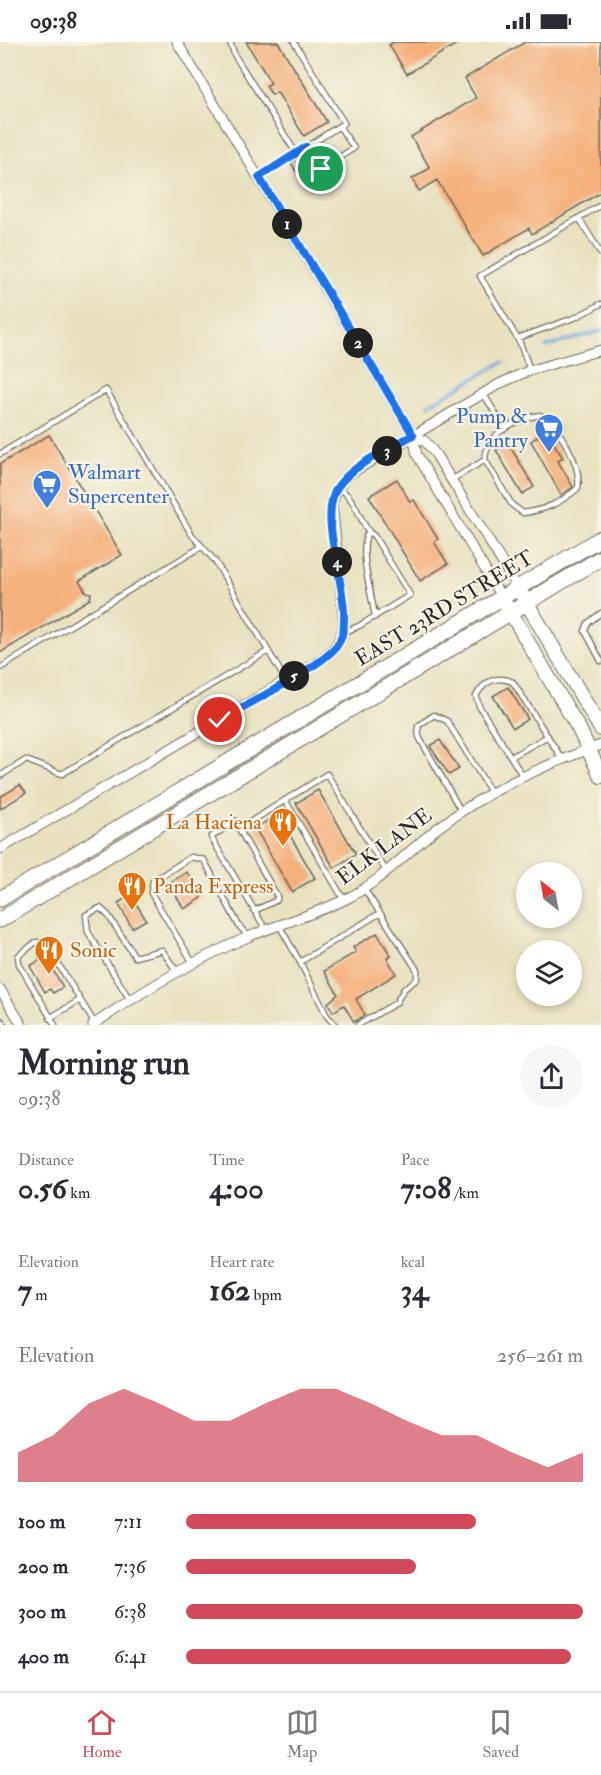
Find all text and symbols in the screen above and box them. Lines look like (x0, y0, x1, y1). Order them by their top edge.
text: 09:38 (30, 7, 77, 35)
pin (295, 143, 346, 194)
icon: arrive (304, 152, 337, 185)
pin: 1 (272, 209, 302, 239)
text: 1 (284, 214, 290, 234)
pin: 2 (343, 328, 373, 358)
text: 2 (354, 333, 362, 353)
place label: Pump & Pantry (456, 403, 529, 454)
supermarket icon: Pump & Pantry (533, 412, 565, 454)
pin: 3 (372, 436, 402, 466)
text: 3 (384, 441, 390, 461)
place label: Walmart Supercenter (67, 459, 169, 510)
supermarket icon: Walmart Supercenter (31, 468, 63, 510)
street label: EAST 23RD STREET (350, 544, 539, 672)
pin: 4 (322, 547, 352, 577)
text: 4 (333, 552, 341, 572)
pin: 5 (279, 661, 309, 691)
text: 5 (290, 666, 298, 686)
pin (194, 694, 245, 745)
icon: check (203, 703, 236, 736)
street label: ELK LANE (331, 802, 437, 891)
restaurant icon: La Haciena (267, 806, 299, 848)
place label: La Haciena (166, 809, 262, 836)
north arrow (516, 862, 582, 928)
map controls (516, 862, 582, 1006)
restaurant icon: Panda Express (116, 870, 148, 912)
place label: Panda Express (153, 873, 274, 900)
restaurant icon: Sonic (33, 934, 65, 976)
place label: Sonic (70, 937, 117, 964)
button: layers (516, 940, 582, 1006)
text: Morning run (18, 1043, 190, 1084)
button: share (520, 1045, 583, 1108)
text: 09:38 (18, 1086, 61, 1111)
text: Distance (18, 1150, 74, 1170)
text: Time (209, 1150, 244, 1170)
text: Pace (401, 1150, 429, 1170)
text: 0.56 (18, 1170, 67, 1207)
text: 4:00 (209, 1170, 264, 1207)
text: 7:08 (401, 1170, 451, 1207)
text: km (67, 1183, 90, 1203)
text: /km (451, 1183, 479, 1203)
text: Elevation (18, 1252, 79, 1272)
text: Heart rate (209, 1252, 274, 1272)
text: kcal (401, 1252, 425, 1272)
text: 7 (18, 1272, 32, 1309)
text: 162 (209, 1272, 250, 1309)
text: 34 (401, 1272, 428, 1309)
text: m (32, 1285, 48, 1305)
text: bpm (250, 1285, 282, 1305)
text: Elevation (18, 1343, 94, 1368)
text: 256–261 m (497, 1343, 583, 1368)
text: 100 m (18, 1509, 65, 1534)
text: 7:11 (114, 1509, 142, 1534)
text: 200 m (18, 1554, 68, 1579)
text: 7:36 (114, 1554, 146, 1579)
text: 300 m (18, 1599, 66, 1624)
text: 6:38 (114, 1599, 146, 1624)
text: 400 m (18, 1644, 69, 1669)
text: 6:41 (114, 1644, 147, 1669)
tab: Home (82, 1706, 122, 1762)
tab: Map (286, 1706, 319, 1762)
tab: Saved (482, 1706, 519, 1762)

